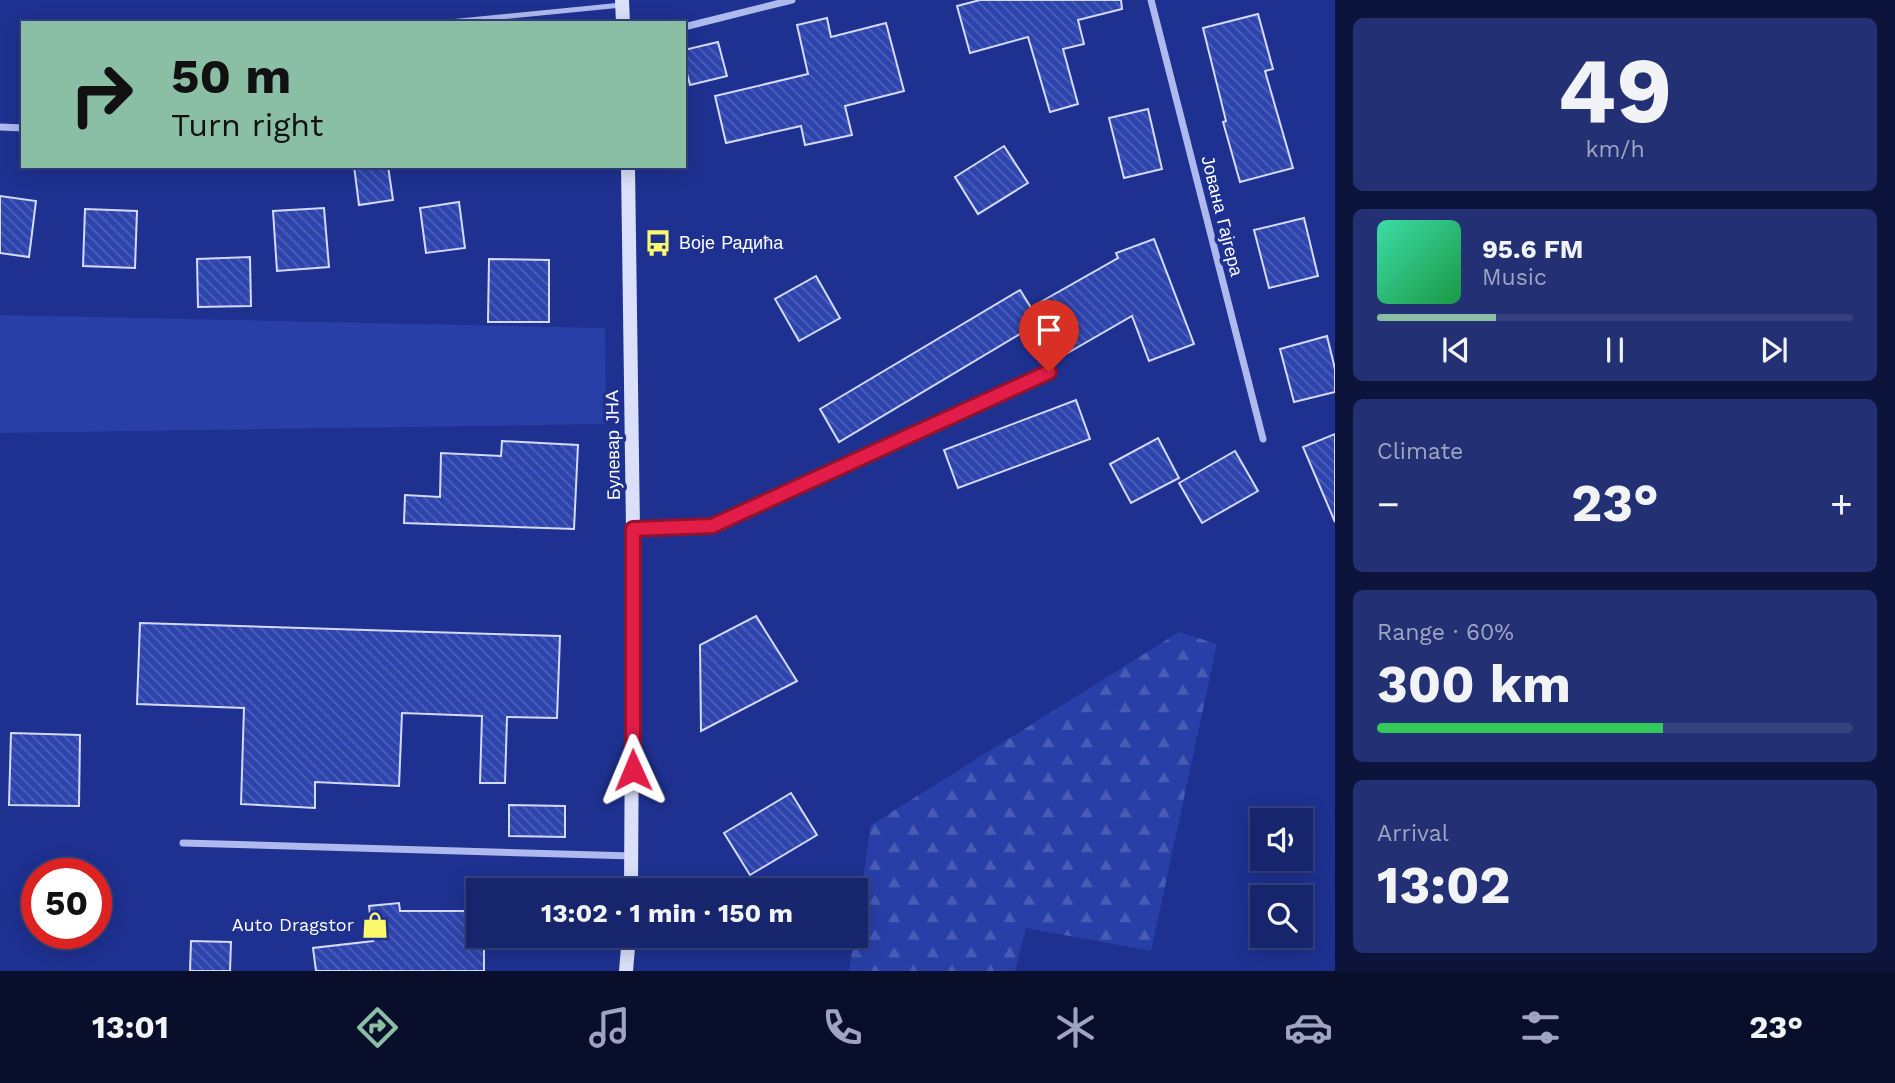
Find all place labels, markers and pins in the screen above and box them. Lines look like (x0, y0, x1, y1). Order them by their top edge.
bus stop icon: Воје Радића (643, 228, 673, 258)
place label: Воје Радића (679, 232, 784, 253)
pin (1019, 300, 1079, 372)
shop icon: Auto Dragstor (360, 910, 390, 940)
place label: Auto Dragstor (232, 914, 354, 935)

